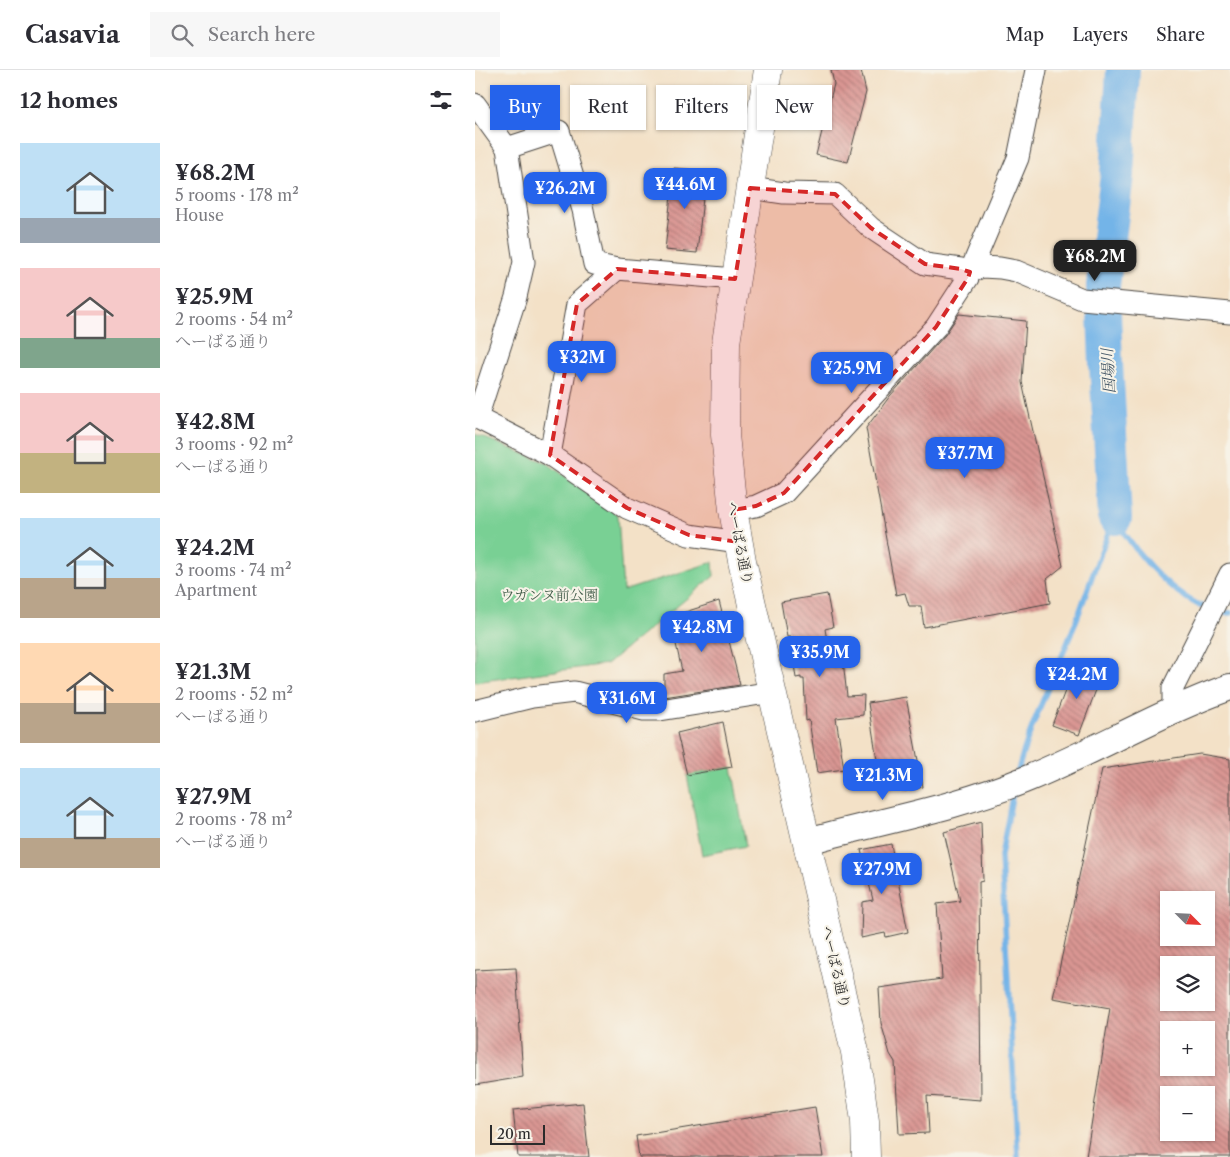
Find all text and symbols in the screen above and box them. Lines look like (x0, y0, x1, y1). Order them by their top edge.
search box (150, 12, 500, 57)
text: Casavia (25, 20, 120, 49)
icon: search (168, 21, 196, 49)
text: Search here (208, 23, 315, 46)
text: Map (1006, 24, 1044, 46)
text: Layers (1072, 24, 1128, 46)
text: Share (1156, 24, 1205, 46)
chip: Buy (490, 85, 560, 130)
chip: Rent (570, 85, 646, 130)
chip: Filters (656, 85, 747, 130)
chip: New (757, 85, 832, 130)
icon: filters (427, 86, 455, 114)
text: 12 homes (20, 88, 118, 113)
text: ¥68.2M (175, 160, 255, 185)
icon: home (60, 163, 120, 223)
pin: ¥44.6M (644, 168, 726, 210)
pin: ¥26.2M (524, 172, 606, 214)
text: ¥44.6M (655, 174, 715, 194)
text: ¥26.2M (535, 178, 595, 198)
text: 5 rooms · 178 m² (175, 185, 299, 205)
text: House (175, 205, 224, 225)
pin: ¥68.2M (1054, 240, 1136, 282)
text: ¥68.2M (1064, 246, 1126, 266)
text: ¥25.9M (175, 284, 254, 309)
icon: home (60, 288, 120, 348)
text: 2 rooms · 54 m² (175, 309, 293, 329)
text: へーばる通り (175, 331, 271, 351)
pin: ¥32M (552, 340, 612, 383)
water label: 国場川 (1097, 346, 1119, 394)
text: ¥32M (559, 347, 605, 367)
pin: ¥25.9M (811, 352, 893, 394)
text: ¥25.9M (822, 358, 882, 378)
text: ¥42.8M (175, 409, 255, 434)
icon: home (60, 413, 120, 473)
text: 3 rooms · 92 m² (175, 434, 293, 454)
pin: ¥37.7M (924, 436, 1006, 479)
text: ¥37.7M (936, 443, 994, 463)
text: へーばる通り (175, 456, 271, 476)
street label: へーばる通り (723, 500, 757, 586)
text: ¥24.2M (175, 535, 255, 560)
icon: home (60, 538, 120, 598)
text: 3 rooms · 74 m² (175, 560, 291, 580)
text: Apartment (175, 580, 257, 600)
park label: ウガンヌ前公園 (500, 586, 598, 604)
pin: ¥42.8M (661, 610, 743, 653)
text: ¥42.8M (671, 617, 733, 637)
pin: ¥35.9M (779, 636, 861, 678)
text: ¥35.9M (790, 642, 850, 662)
pin: ¥24.2M (1036, 658, 1118, 700)
text: ¥21.3M (175, 659, 251, 684)
icon: home (60, 663, 120, 723)
text: ¥24.2M (1047, 664, 1107, 684)
pin: ¥31.6M (586, 682, 668, 724)
text: 2 rooms · 52 m² (175, 684, 293, 704)
text: ¥31.6M (598, 688, 656, 708)
text: へーばる通り (175, 706, 271, 726)
pin: ¥21.3M (842, 758, 924, 801)
text: ¥21.3M (854, 765, 912, 785)
text: ¥27.9M (175, 784, 252, 809)
icon: home (60, 788, 120, 848)
text: 2 rooms · 78 m² (175, 809, 293, 829)
text: へーばる通り (175, 831, 271, 851)
pin: ¥27.9M (841, 852, 923, 895)
text: ¥27.9M (853, 859, 911, 879)
north arrow (1160, 891, 1215, 946)
map controls (1160, 891, 1215, 1141)
street label: へーばる通り (818, 924, 854, 1010)
button: layers (1160, 956, 1215, 1011)
button: + (1160, 1021, 1215, 1076)
button: − (1160, 1086, 1215, 1141)
scale bar (490, 1122, 545, 1145)
text: 20 m (497, 1125, 531, 1143)

